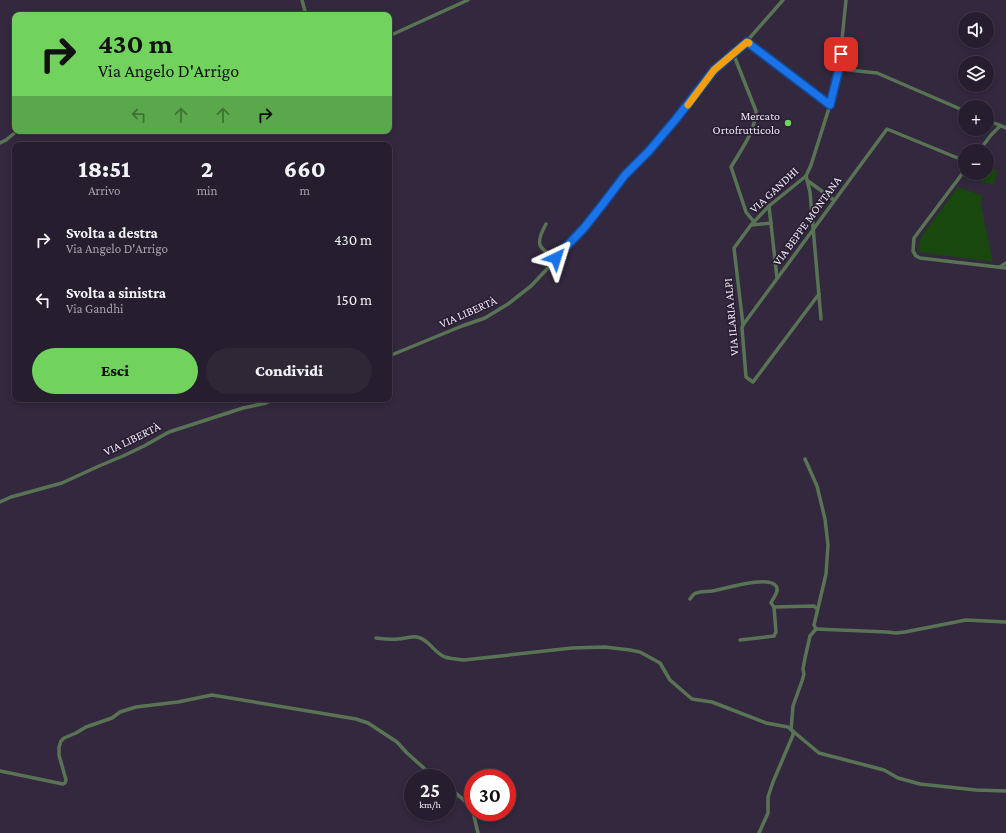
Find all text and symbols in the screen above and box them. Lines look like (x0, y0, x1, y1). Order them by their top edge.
map controls (958, 12, 994, 180)
button: sound (958, 12, 994, 48)
icon: right (32, 28, 84, 80)
text: 430 m (98, 28, 173, 59)
pin (824, 37, 858, 71)
icon: arrive (830, 43, 852, 65)
button: layers (958, 56, 994, 92)
text: Via Angelo D'Arrigo (98, 61, 239, 81)
button: + (958, 100, 994, 136)
icon: left (128, 104, 150, 126)
icon: ahead (170, 104, 192, 126)
icon: ahead (212, 104, 234, 126)
icon: right (254, 104, 276, 126)
place label: Mercato Ortofrutticolo (713, 109, 780, 137)
marker: Mercato Ortofrutticolo (783, 118, 793, 128)
button: − (958, 144, 994, 180)
text: 18:51 (78, 155, 130, 182)
text: 2 (201, 155, 213, 182)
text: 660 (284, 155, 326, 182)
street label: VIA GANDHI (747, 164, 801, 216)
street label: VIA BEPPE MONTANA (770, 173, 844, 268)
text: Arrivo (88, 183, 121, 198)
text: min (197, 183, 218, 198)
text: m (300, 183, 310, 198)
text: Svolta a destra (66, 225, 158, 241)
icon: right (32, 229, 54, 251)
text: 430 m (334, 232, 372, 248)
position arrow (535, 237, 577, 279)
text: Via Angelo D'Arrigo (66, 241, 168, 256)
street label: VIA ILARIA ALPI (721, 277, 741, 356)
text: Svolta a sinistra (66, 285, 166, 301)
icon: left (32, 289, 54, 311)
text: 150 m (337, 292, 372, 308)
street label: VIA LIBERTÀ (437, 293, 499, 331)
text: Via Gandhi (66, 301, 124, 316)
button: Esci (32, 348, 198, 394)
button: Condividi (206, 348, 372, 394)
street label: VIA LIBERTÀ (101, 419, 163, 459)
speed limit sign: 30 (464, 769, 516, 821)
text: 25 (420, 779, 440, 801)
text: km/h (419, 799, 441, 810)

